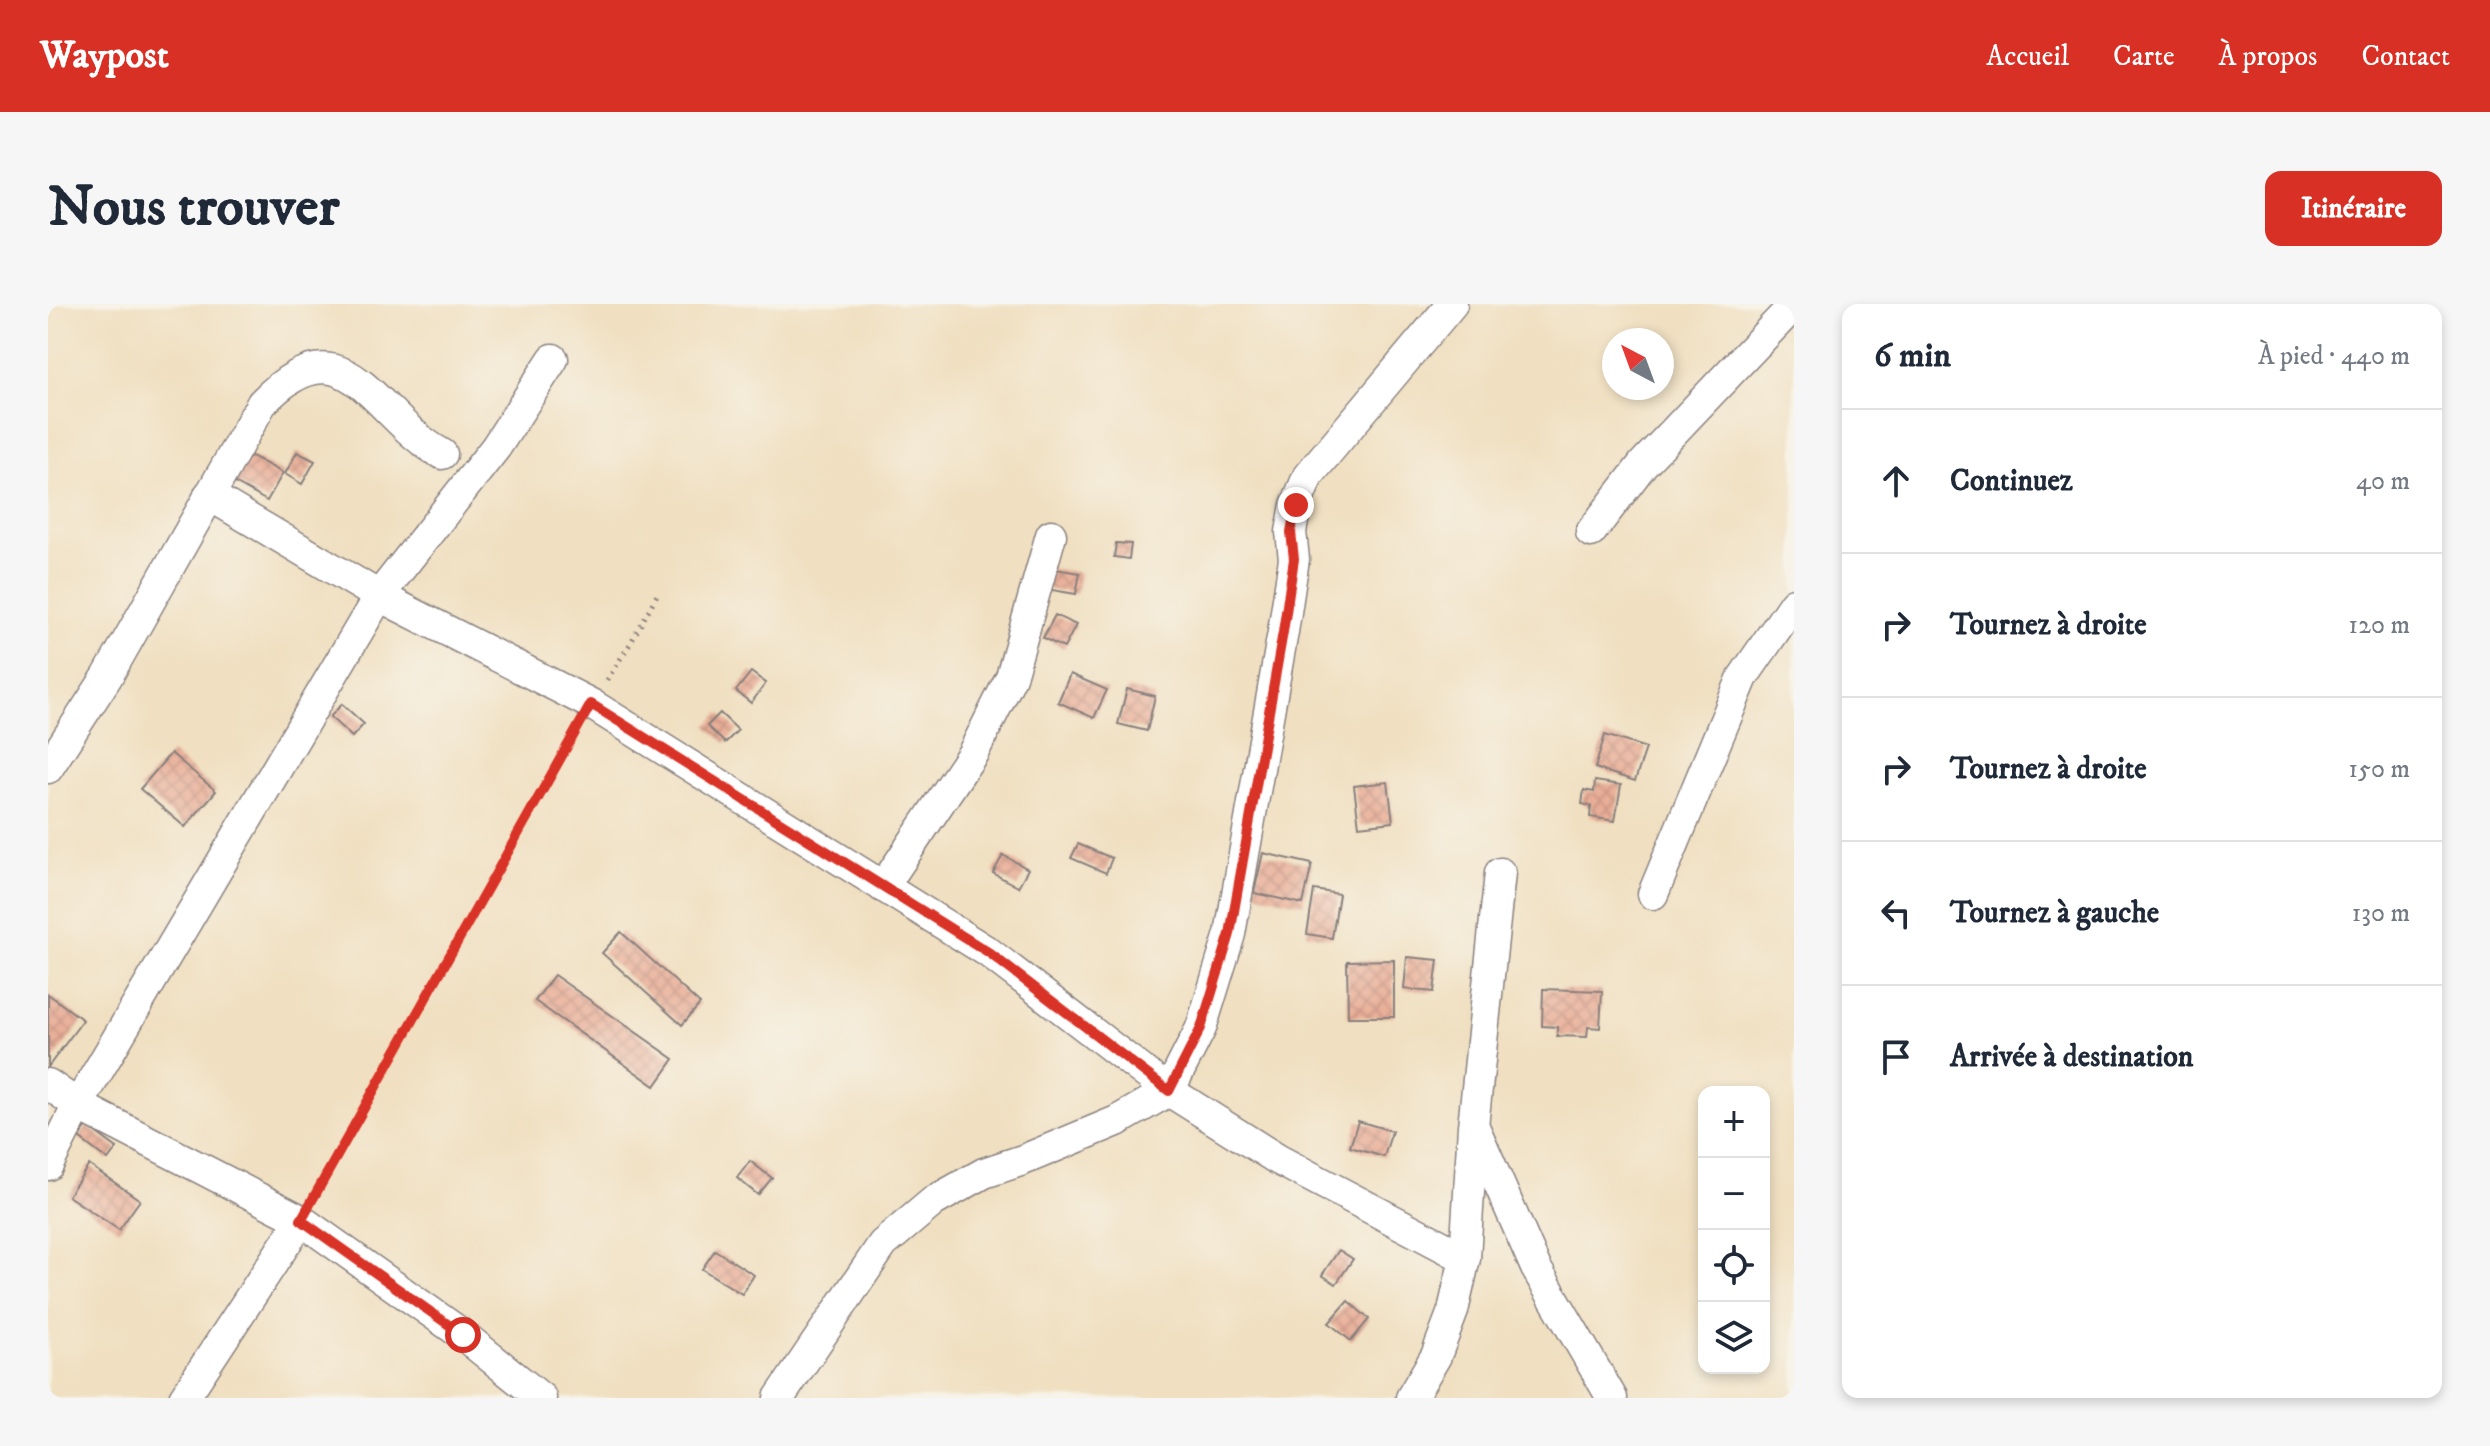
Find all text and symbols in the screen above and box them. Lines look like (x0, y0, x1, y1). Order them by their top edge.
text: Waypost (40, 32, 169, 80)
text: Accueil (1986, 39, 2069, 74)
text: Carte (2113, 39, 2175, 74)
text: À propos (2219, 39, 2317, 74)
text: Contact (2361, 39, 2450, 74)
button: Itinéraire (2265, 171, 2442, 246)
text: Nous trouver (48, 173, 339, 243)
north arrow (1602, 328, 1674, 400)
text: 6 min (1874, 335, 1951, 377)
text: À pied · 440 m (2258, 340, 2410, 373)
icon: ahead (1874, 459, 1918, 503)
text: Continuez (1950, 463, 2073, 500)
text: 40 m (2356, 465, 2410, 498)
route end (1278, 487, 1314, 523)
icon: right (1874, 603, 1918, 647)
text: Tournez à droite (1950, 607, 2147, 644)
text: 120 m (2349, 609, 2410, 642)
icon: right (1874, 747, 1918, 791)
text: Tournez à droite (1950, 751, 2147, 788)
text: 150 m (2349, 753, 2410, 786)
icon: left (1874, 891, 1918, 935)
text: Tournez à gauche (1950, 895, 2159, 932)
text: 130 m (2352, 897, 2410, 930)
icon: arrive (1874, 1035, 1918, 1079)
text: Arrivée à destination (1950, 1039, 2194, 1076)
map controls (1698, 1086, 1770, 1374)
button: + (1698, 1086, 1770, 1158)
button: − (1698, 1158, 1770, 1230)
button: locate (1698, 1230, 1770, 1302)
button: layers (1698, 1302, 1770, 1374)
route start (445, 1317, 481, 1353)

